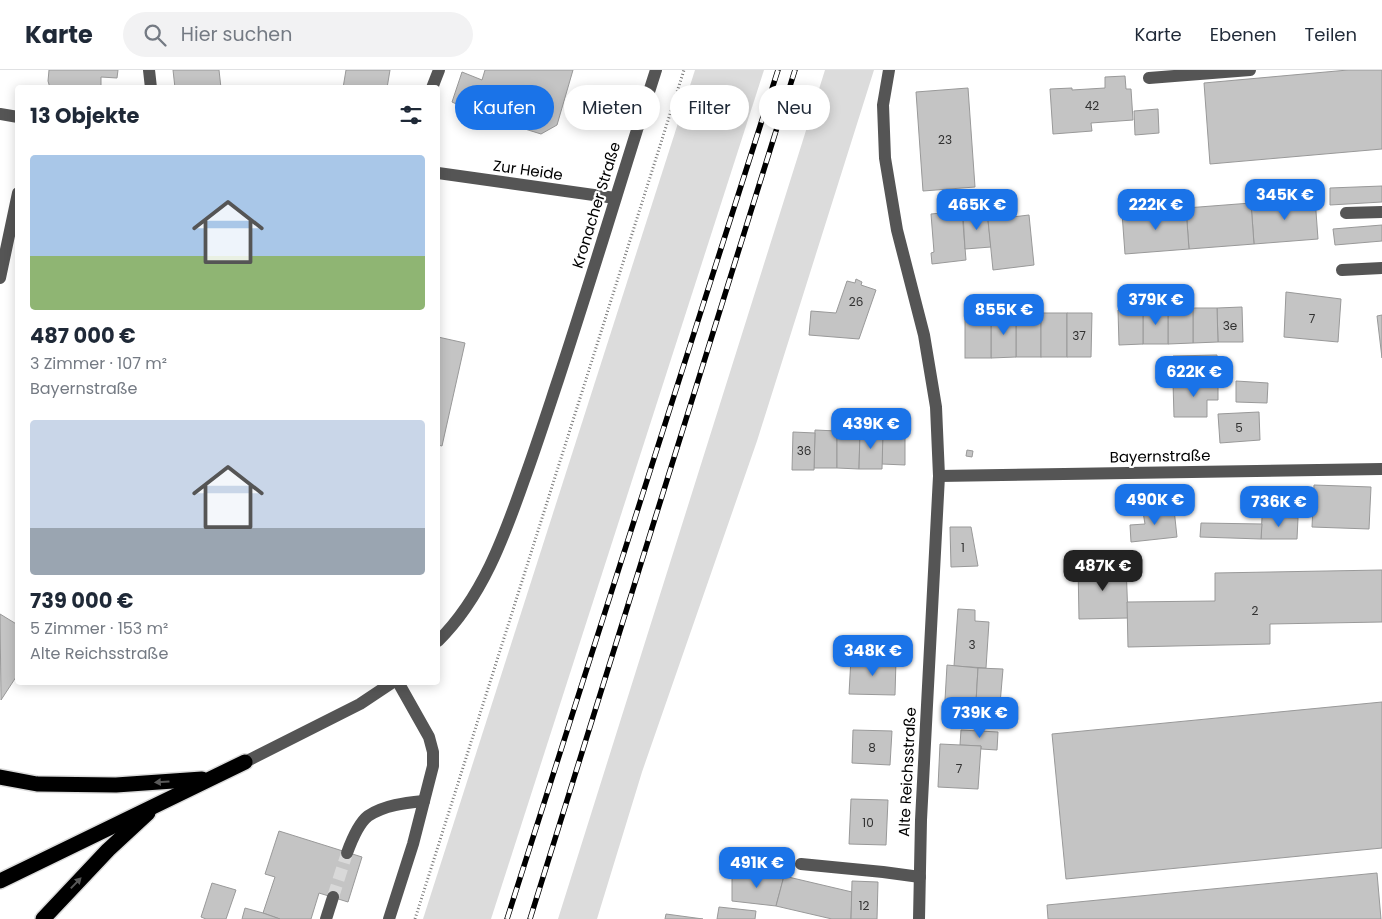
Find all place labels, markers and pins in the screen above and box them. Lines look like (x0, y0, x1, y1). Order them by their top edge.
pin: 345K € (1244, 178, 1326, 221)
pin: 465K € (936, 189, 1018, 231)
pin: 222K € (1115, 189, 1197, 231)
pin: 379K € (1115, 284, 1197, 326)
pin: 855K € (963, 294, 1045, 336)
pin: 622K € (1153, 356, 1235, 398)
pin: 439K € (830, 408, 912, 450)
pin: 490K € (1114, 484, 1196, 526)
pin: 736K € (1238, 486, 1320, 528)
pin: 487K € (1062, 550, 1144, 592)
pin: 348K € (832, 634, 914, 677)
pin: 739K € (939, 696, 1021, 739)
pin: 491K € (716, 846, 798, 889)

